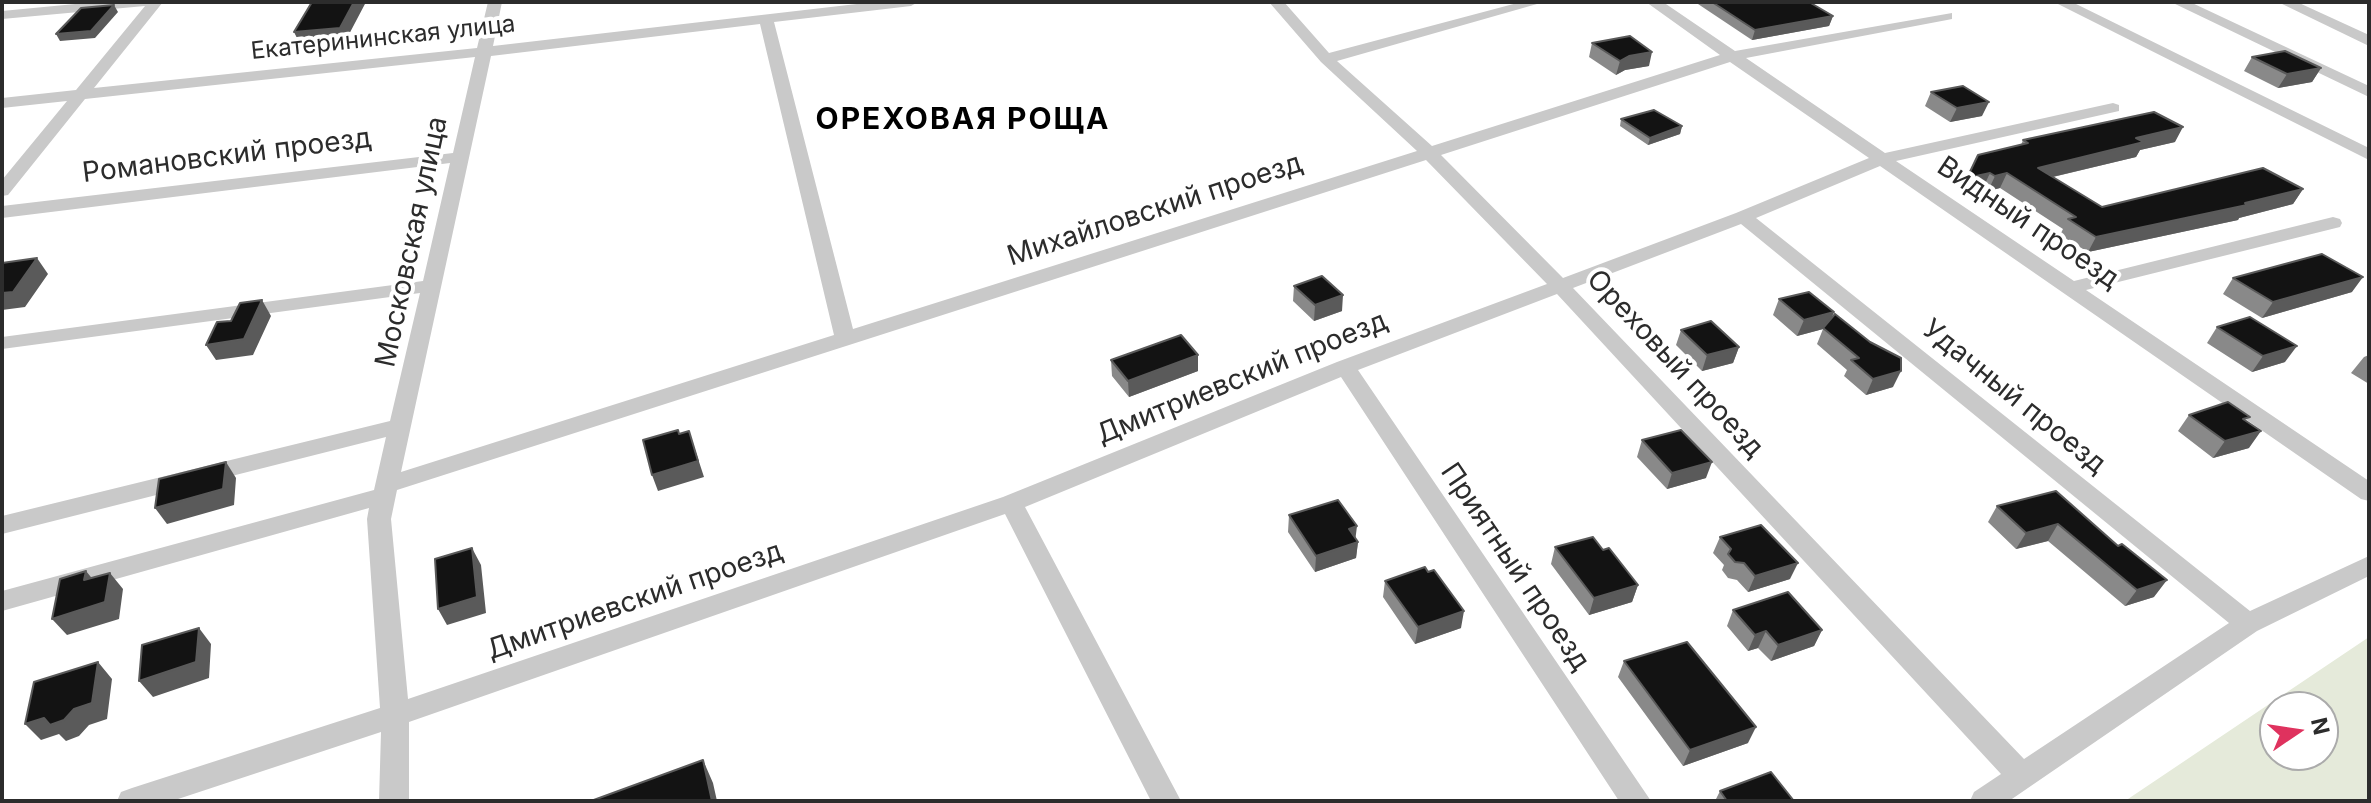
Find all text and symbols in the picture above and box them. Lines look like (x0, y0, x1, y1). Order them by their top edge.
street label: Екатерининская улица (249, 10, 517, 66)
district label: ОРЕХОВАЯ РОЩА (816, 102, 1110, 138)
street label: Московская улица (369, 114, 455, 370)
street label: Романовский проезд (80, 122, 374, 190)
street label: Михайловский проезд (1003, 146, 1307, 274)
street label: Видный проезд (1931, 150, 2125, 296)
street label: Ореховый проезд (1579, 263, 1771, 465)
street label: Дмитриевский проезд (1092, 304, 1392, 452)
street label: Удачный проезд (1915, 313, 2113, 481)
street label: Приятный проезд (1433, 457, 1597, 677)
street label: Дмитриевский проезд (483, 535, 787, 667)
north arrow (2259, 691, 2339, 771)
text: N (2306, 715, 2335, 737)

